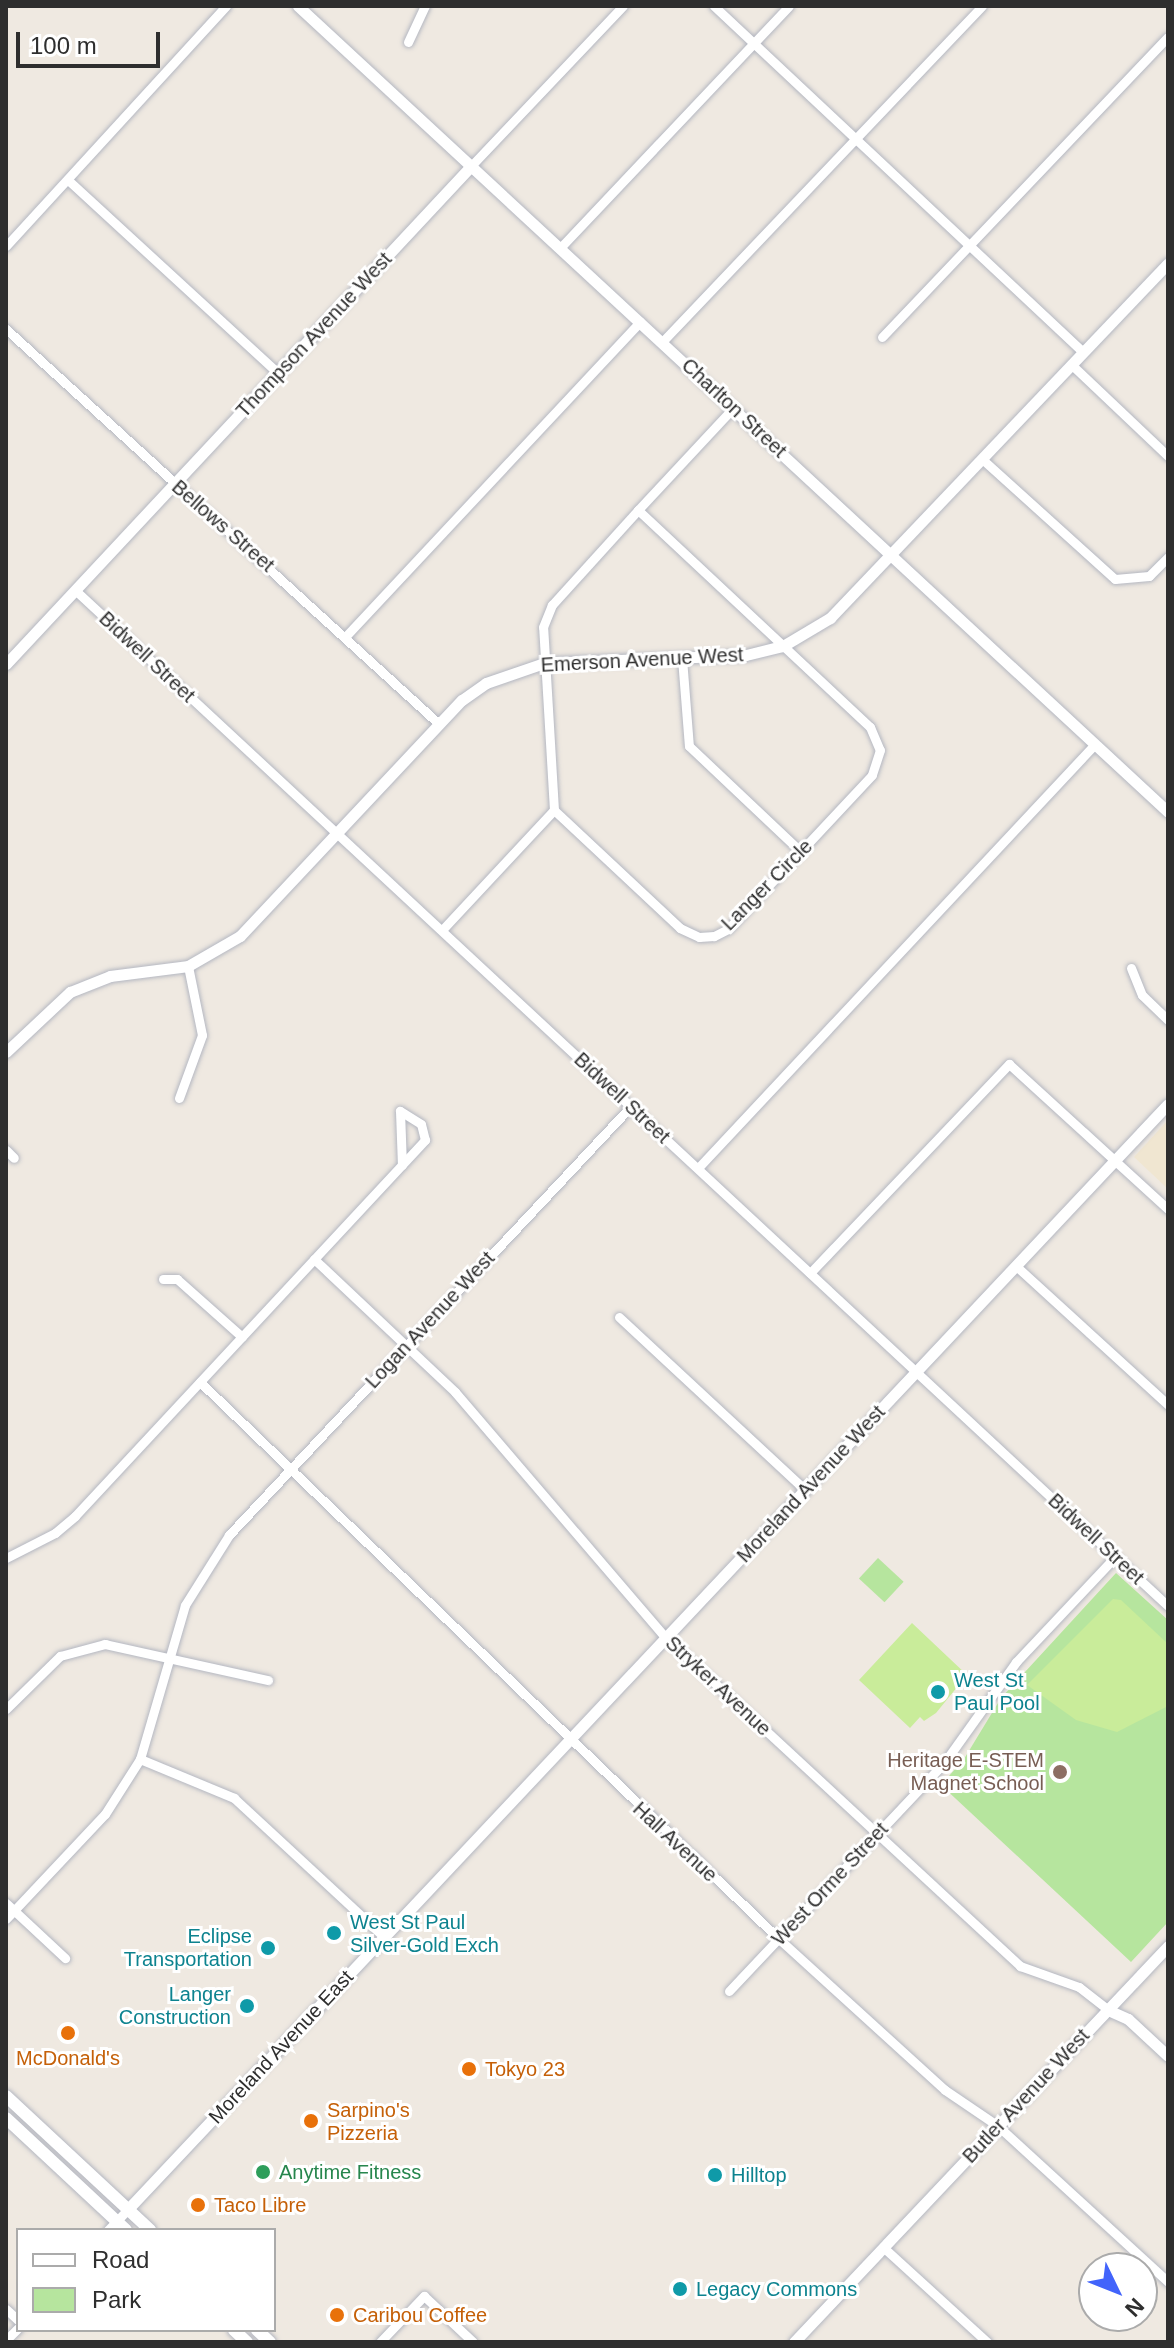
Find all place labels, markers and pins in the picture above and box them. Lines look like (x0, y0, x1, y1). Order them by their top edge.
place label: West St Paul Pool (954, 1668, 1040, 1715)
marker: West St Paul Pool (929, 1683, 947, 1701)
place label: Heritage E-STEM Magnet School (887, 1748, 1044, 1795)
marker: Heritage E-STEM Magnet School (1051, 1763, 1069, 1781)
place label: West St Paul Silver-Gold Exch (350, 1910, 499, 1957)
place label: Eclipse Transportation (124, 1924, 252, 1971)
marker: West St Paul Silver-Gold Exch (325, 1924, 343, 1942)
marker: Eclipse Transportation (259, 1939, 277, 1957)
place label: Langer Construction (119, 1982, 231, 2029)
marker: Langer Construction (238, 1997, 256, 2015)
marker: McDonald's (59, 2024, 77, 2042)
place label: McDonald's (16, 2046, 120, 2070)
place label: Tokyo 23 (485, 2057, 565, 2081)
marker: Tokyo 23 (460, 2060, 478, 2078)
place label: Sarpino's Pizzeria (327, 2098, 410, 2145)
marker: Sarpino's Pizzeria (302, 2112, 320, 2130)
place label: Anytime Fitness (279, 2160, 421, 2184)
marker: Anytime Fitness (254, 2163, 272, 2181)
place label: Hilltop (731, 2163, 787, 2187)
marker: Hilltop (706, 2166, 724, 2184)
place label: Taco Libre (214, 2193, 306, 2217)
marker: Taco Libre (189, 2196, 207, 2214)
place label: Legacy Commons (696, 2277, 857, 2301)
marker: Legacy Commons (671, 2280, 689, 2298)
place label: Caribou Coffee (353, 2303, 487, 2327)
marker: Caribou Coffee (328, 2306, 346, 2324)

